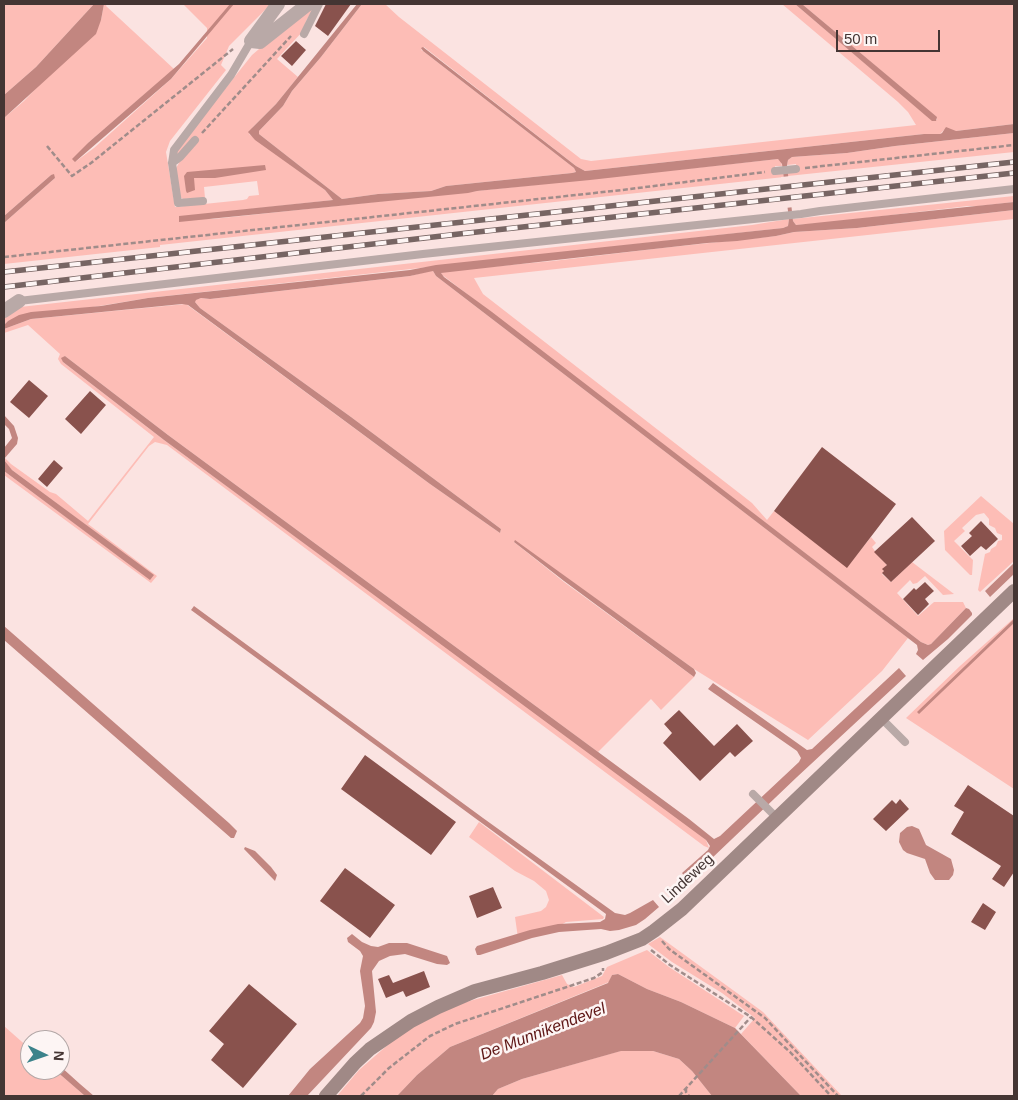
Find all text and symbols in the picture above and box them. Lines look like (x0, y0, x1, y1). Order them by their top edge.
scale bar (838, 20, 942, 52)
text: 50 m (844, 30, 877, 47)
street label: Lindeweg (658, 851, 718, 907)
water label: De Munnikendevel (478, 999, 608, 1065)
north arrow (20, 1030, 70, 1080)
text: N (51, 1050, 67, 1061)

